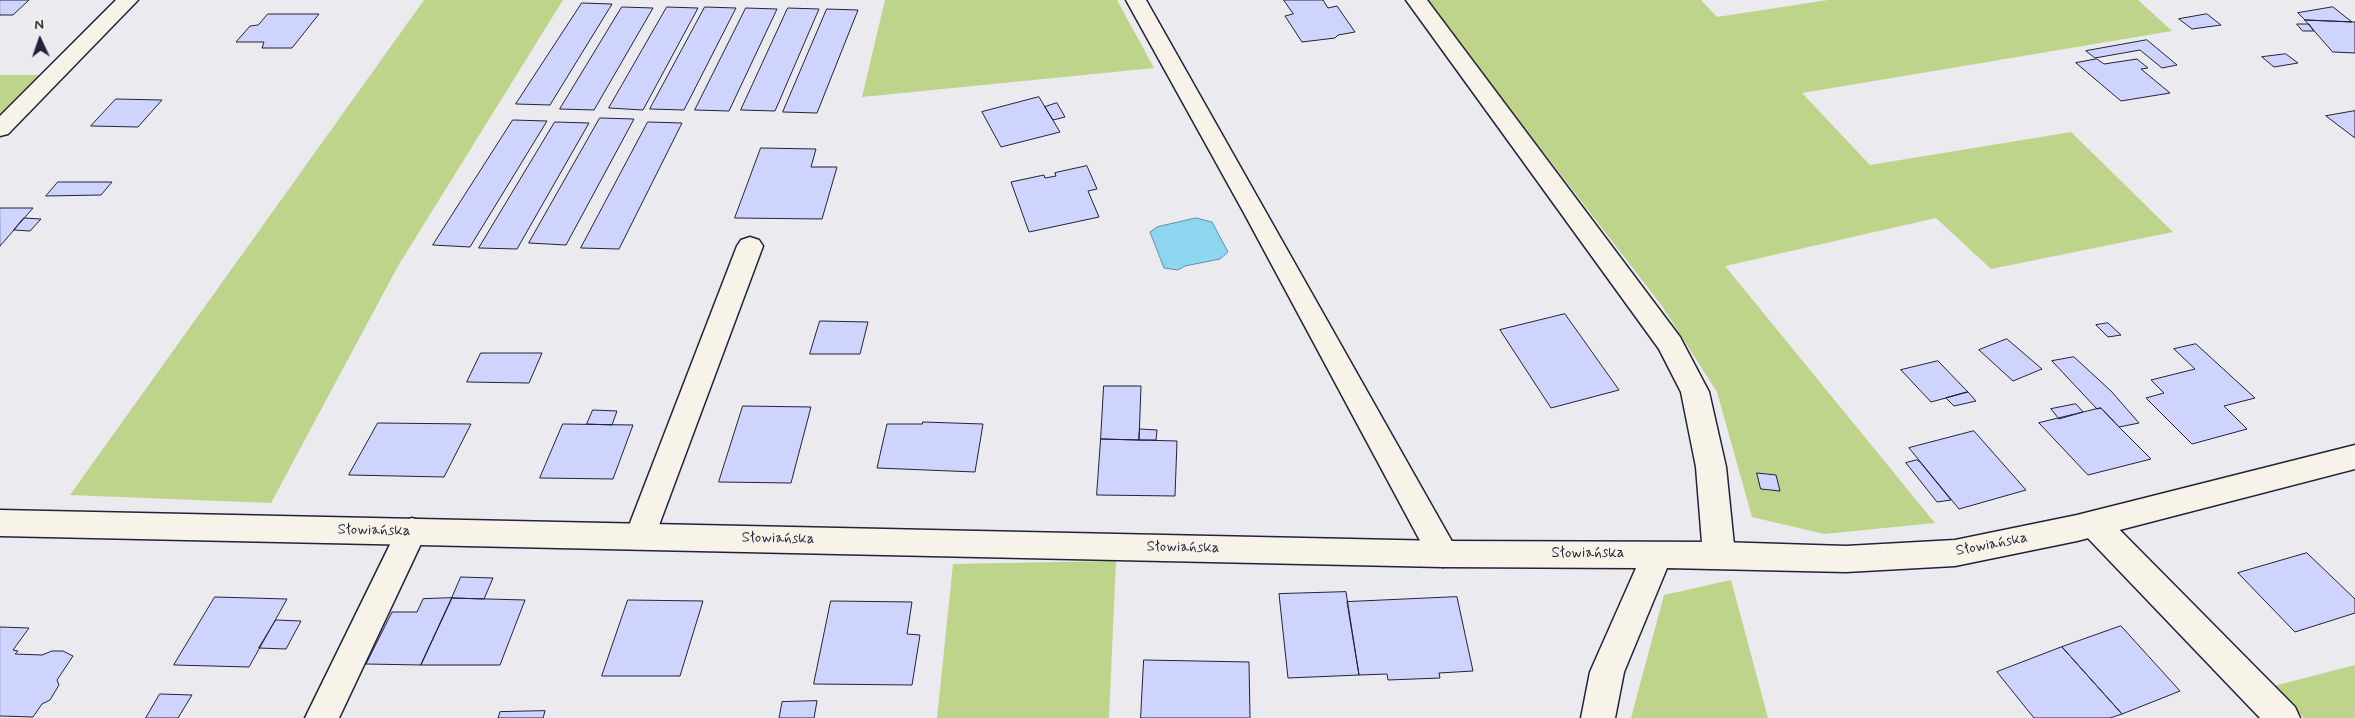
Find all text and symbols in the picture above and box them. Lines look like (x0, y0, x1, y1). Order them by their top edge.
north arrow (15, 15, 65, 65)
text: N (34, 16, 44, 34)
street label: Słowiańska (337, 521, 411, 541)
street label: Słowiańska (741, 529, 815, 549)
street label: Słowiańska (1954, 529, 2030, 561)
street label: Słowiańska (1146, 538, 1220, 558)
street label: Słowiańska (1551, 545, 1625, 563)

